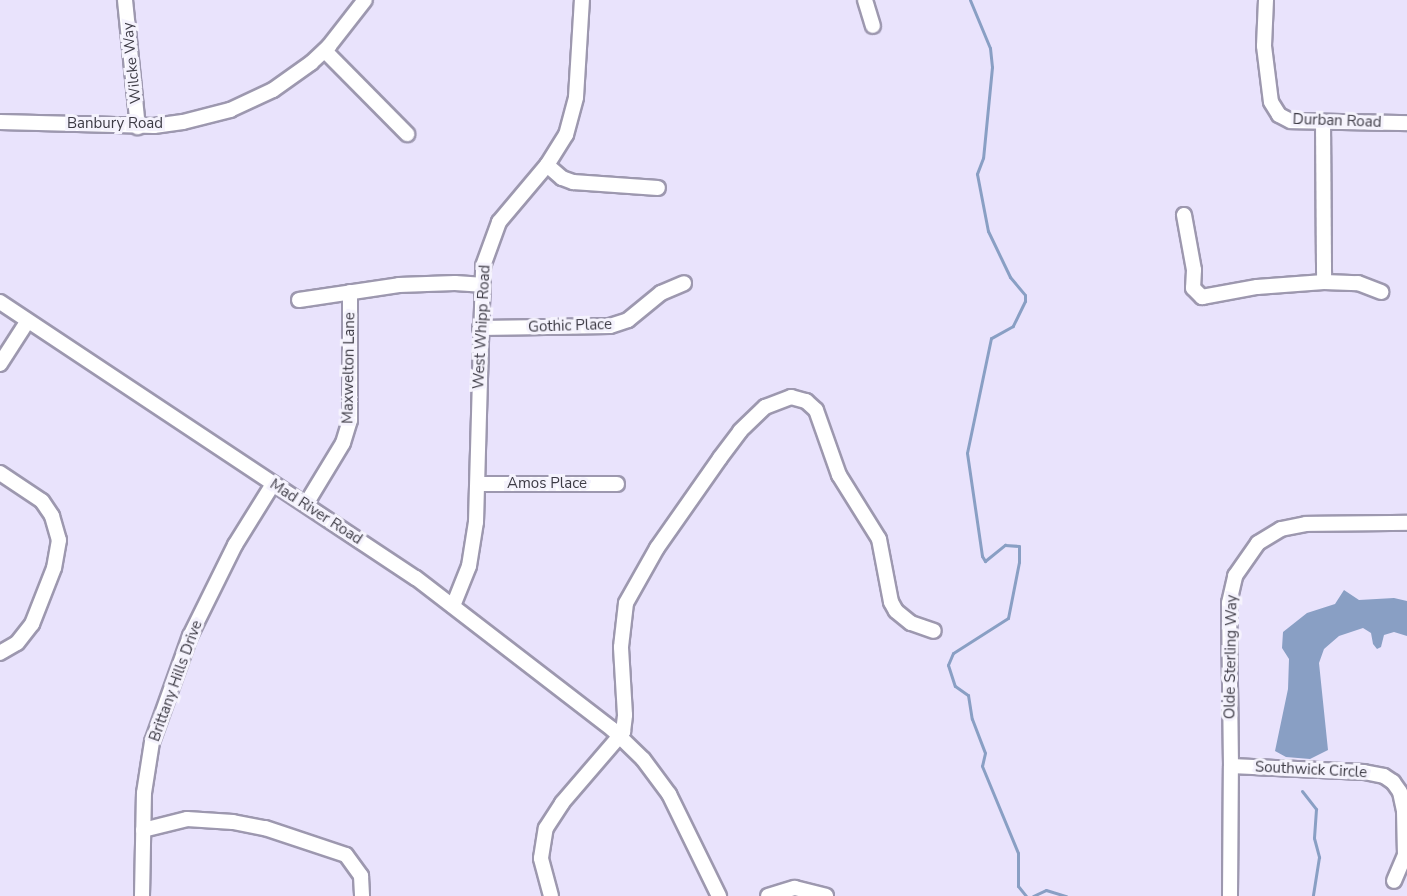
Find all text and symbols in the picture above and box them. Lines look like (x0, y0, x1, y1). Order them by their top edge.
street label: Wilcke Way (119, 21, 145, 105)
street label: Durban Road (1292, 110, 1382, 132)
street label: Banbury Road (67, 115, 163, 133)
street label: West Whipp Road (470, 264, 494, 390)
street label: Maxwelton Lane (339, 312, 359, 424)
street label: Gothic Place (528, 316, 612, 336)
street label: Mad River Road (266, 475, 366, 549)
street label: Amos Place (507, 475, 587, 493)
street label: Olde Sterling Way (1221, 595, 1241, 719)
street label: Brittany Hills Drive (146, 618, 206, 744)
street label: Southwick Circle (1255, 758, 1367, 782)

